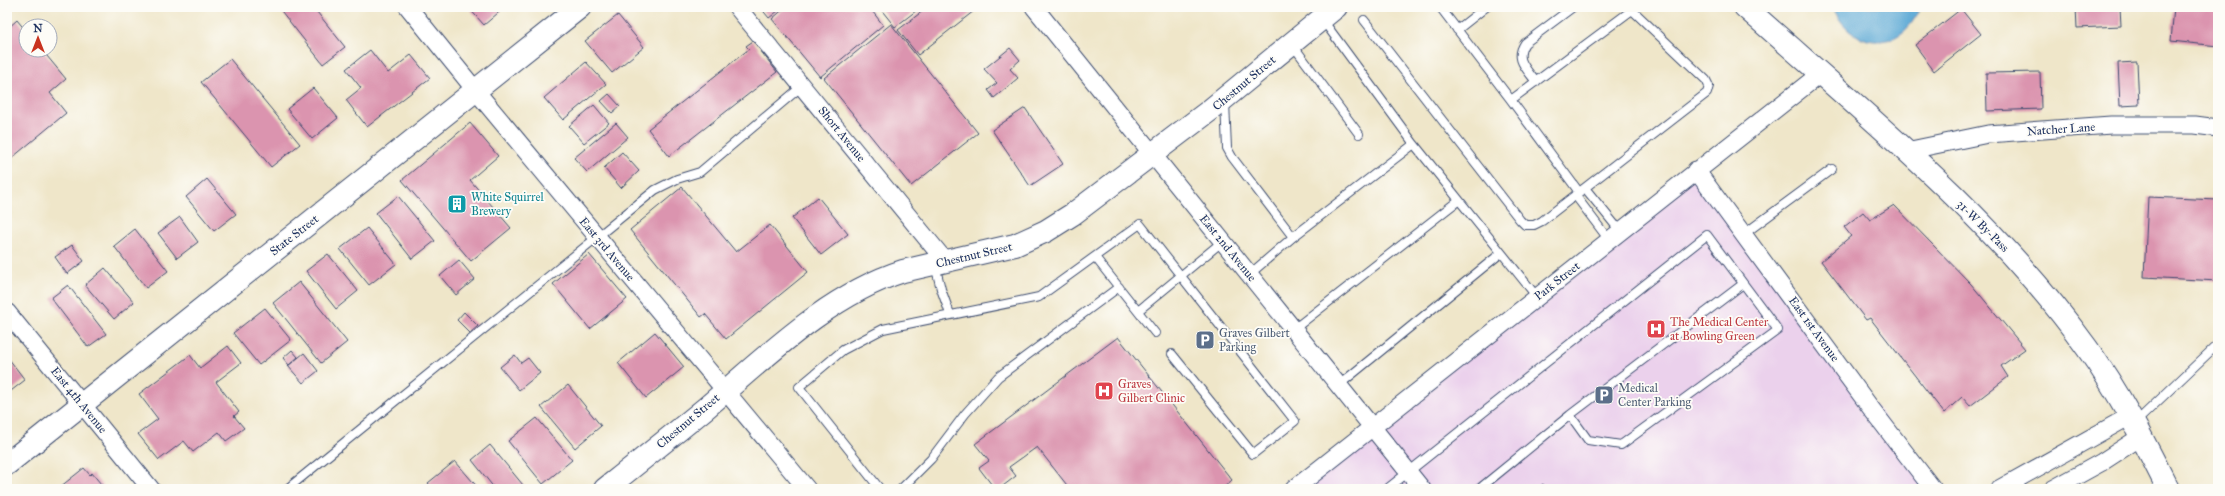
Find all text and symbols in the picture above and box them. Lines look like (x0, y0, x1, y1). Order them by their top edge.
north arrow (18, 18, 58, 58)
text: N (33, 22, 43, 35)
street label: Chestnut Street (1210, 52, 1279, 113)
street label: Short Avenue (815, 104, 869, 164)
street label: Natcher Lane (2026, 120, 2096, 138)
place label: White Squirrel Brewery (471, 190, 544, 218)
building icon: White Squirrel Brewery (446, 193, 468, 215)
street label: 31-W By-Pass (1954, 197, 2012, 255)
street label: State Street (267, 211, 322, 258)
street label: East 2nd Avenue (1197, 212, 1259, 284)
street label: East 3rd Avenue (576, 214, 638, 284)
street label: Chestnut Street (934, 239, 1014, 271)
street label: Park Street (1531, 258, 1583, 303)
street label: East 1st Avenue (1786, 294, 1842, 364)
place label: The Medical Center at Bowling Green (1670, 315, 1769, 344)
hospital icon: The Medical Center at Bowling Green (1645, 318, 1667, 340)
place label: Graves Gilbert Parking (1219, 326, 1290, 355)
parking icon: Graves Gilbert Parking (1194, 329, 1216, 351)
street label: East 4th Avenue (48, 364, 110, 436)
place label: Graves Gilbert Clinic (1118, 377, 1185, 405)
hospital icon: Graves Gilbert Clinic (1093, 380, 1115, 402)
place label: Medical Center Parking (1618, 381, 1691, 410)
parking icon: Medical Center Parking (1593, 384, 1615, 406)
street label: Chestnut Street (654, 390, 723, 451)

